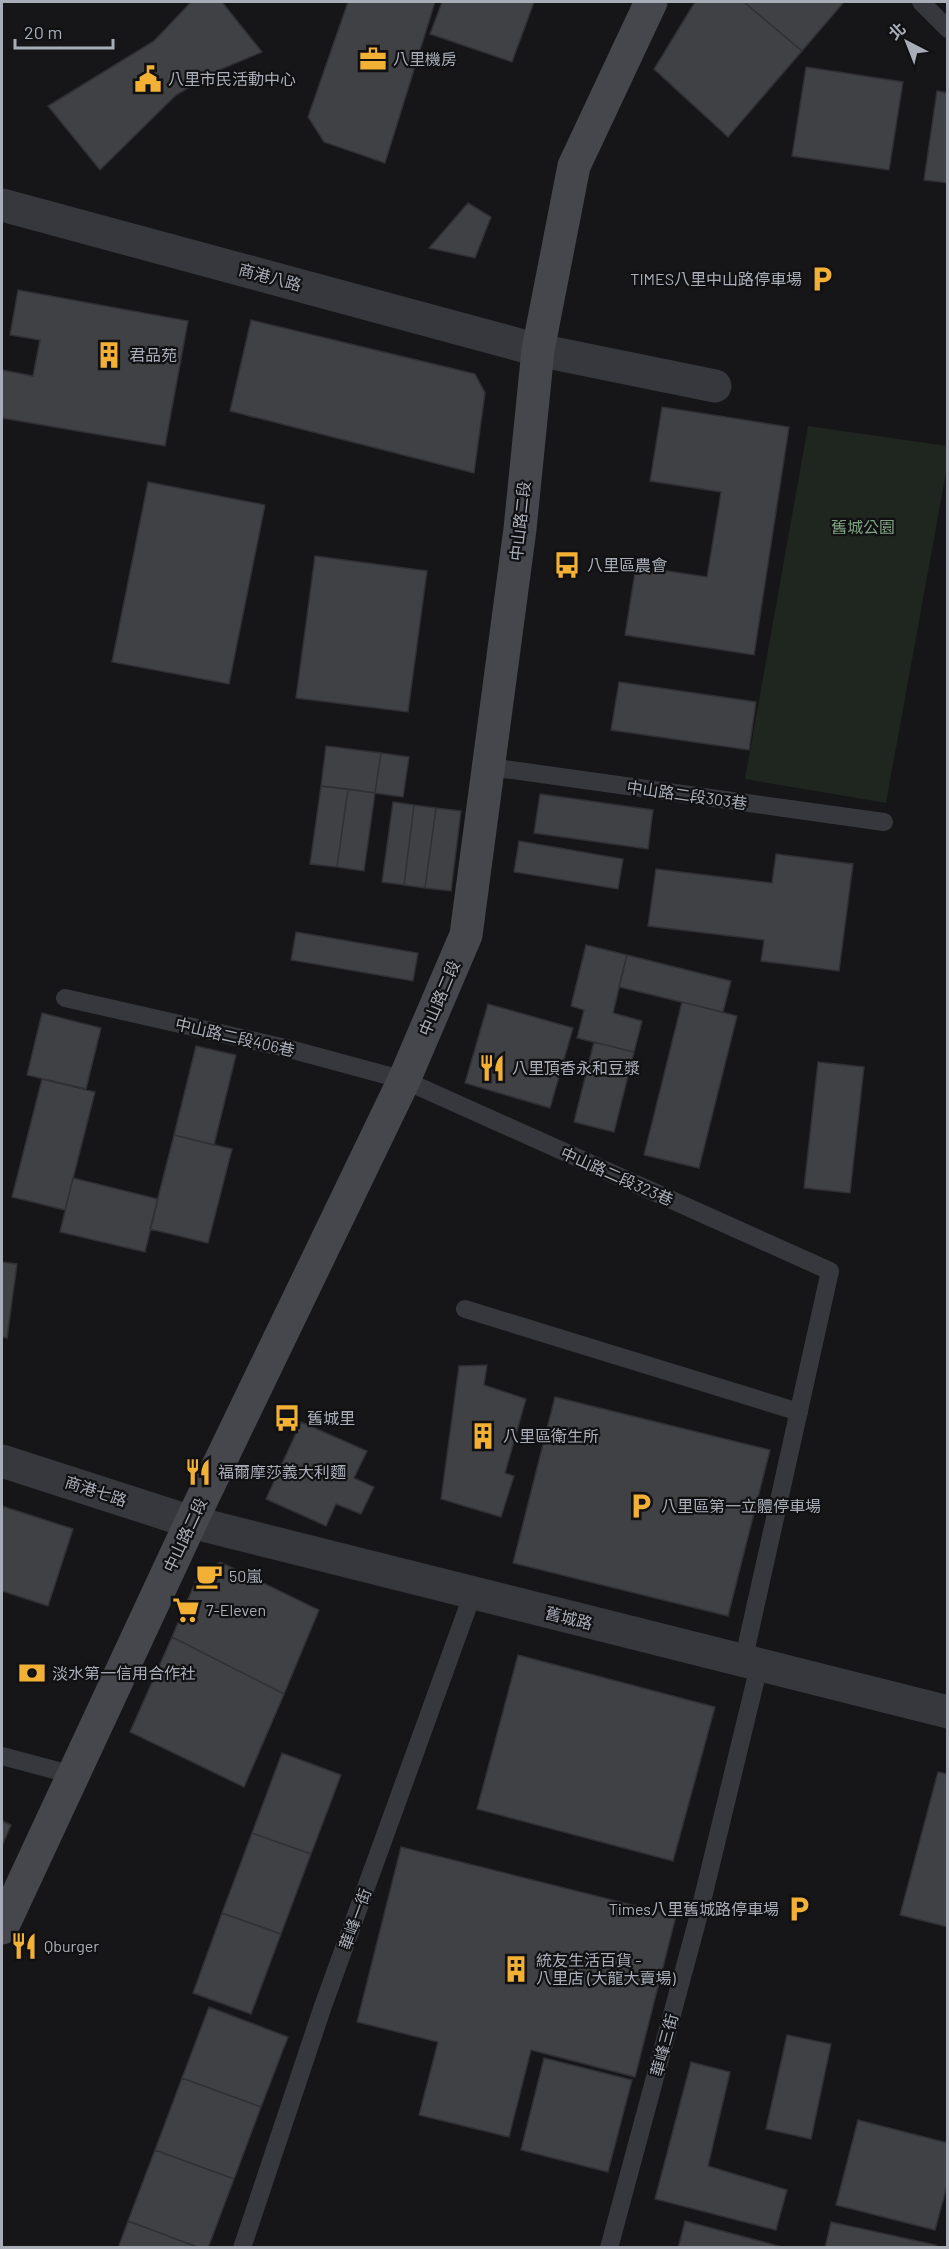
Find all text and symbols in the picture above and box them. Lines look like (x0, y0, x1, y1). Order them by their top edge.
scale bar (15, 12, 112, 50)
north arrow (877, 12, 937, 72)
text: 北 (884, 18, 909, 43)
text: 20 m (24, 21, 62, 43)
office icon: 八里機房 (358, 44, 388, 74)
place label: 八里機房 (393, 49, 457, 68)
public building icon: 八里市民活動中心 (133, 64, 163, 94)
place label: 八里市民活動中心 (168, 69, 296, 88)
street label: 商港八路 (237, 259, 304, 294)
parking icon: TIMES八里中山路停車場 (807, 264, 837, 294)
place label: TIMES八里中山路停車場 (630, 269, 802, 288)
building icon: 君品苑 (94, 340, 124, 370)
place label: 君品苑 (129, 345, 177, 364)
street label: 中山路二段 (506, 480, 533, 562)
park label: 舊城公園 (831, 517, 895, 536)
bus stop icon: 八里區農會 (552, 550, 582, 580)
place label: 八里區農會 (587, 555, 667, 574)
street label: 中山路二段303巷 (626, 777, 749, 812)
street label: 中山路二段 (414, 957, 463, 1038)
street label: 中山路二段406巷 (173, 1014, 297, 1060)
restaurant icon: 八里頂香永和豆漿 (477, 1053, 507, 1083)
place label: 八里頂香永和豆漿 (512, 1058, 640, 1077)
street label: 中山路二段323巷 (558, 1142, 676, 1209)
bus stop icon: 舊城里 (272, 1403, 302, 1433)
place label: 舊城里 (307, 1408, 355, 1427)
building icon: 八里區衛生所 (468, 1421, 498, 1451)
place label: 八里區衛生所 (503, 1426, 599, 1445)
restaurant icon: 福爾摩莎義大利麵 (183, 1457, 213, 1487)
place label: 福爾摩莎義大利麵 (218, 1462, 346, 1481)
street label: 商港七路 (63, 1472, 130, 1509)
parking icon: 八里區第一立體停車場 (626, 1491, 656, 1521)
street label: 中山路二段 (159, 1495, 210, 1575)
place label: 八里區第一立體停車場 (661, 1496, 821, 1515)
cafe icon: 50嵐 (194, 1561, 224, 1591)
place label: 50嵐 (229, 1566, 262, 1585)
supermarket icon: 7-Eleven (171, 1595, 201, 1625)
place label: 7-Eleven (206, 1600, 266, 1619)
street label: 舊城路 (544, 1602, 595, 1633)
bank icon: 淡水第一信用合作社 (17, 1658, 47, 1688)
place label: 淡水第一信用合作社 (52, 1663, 196, 1682)
street label: 華峰一街 (335, 1886, 374, 1952)
parking icon: Times八里舊城路停車場 (784, 1894, 814, 1924)
place label: Times八里舊城路停車場 (609, 1899, 779, 1918)
restaurant icon: Qburger (9, 1931, 39, 1961)
place label: Qburger (44, 1936, 99, 1955)
place label: 統友生活百貨 - 八里店 (大龍大賣場) (536, 1950, 676, 1987)
building icon: 統友生活百貨 - 八里店 (大龍大賣場) (501, 1954, 531, 1984)
street label: 華峰三街 (646, 2011, 681, 2078)

